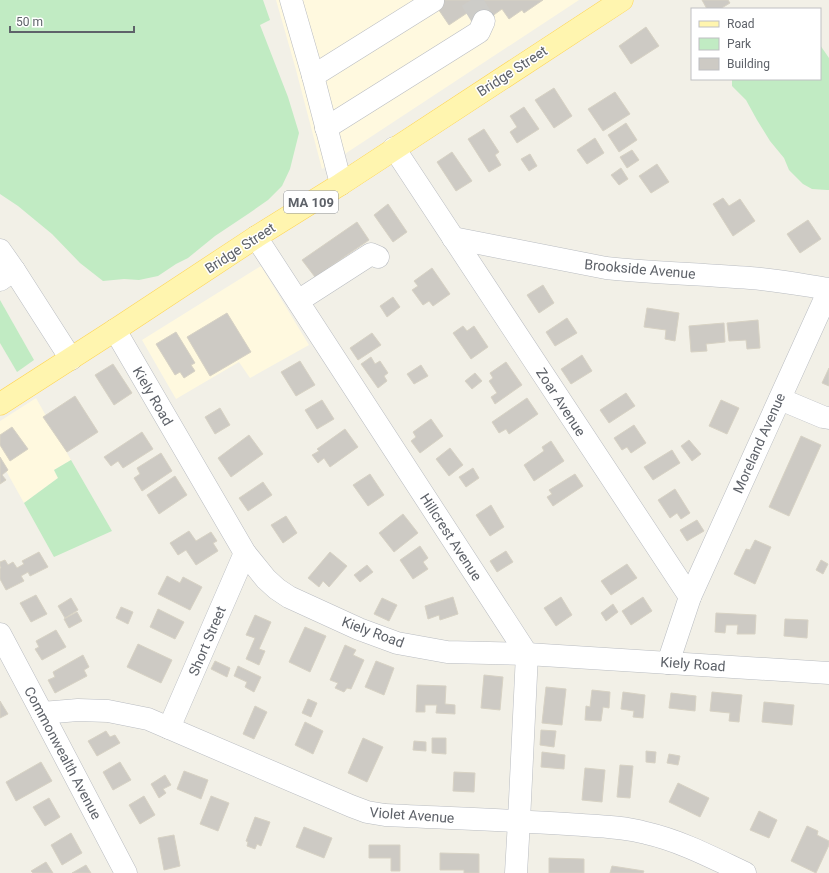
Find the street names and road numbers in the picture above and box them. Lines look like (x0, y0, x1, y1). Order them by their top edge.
street label: Bridge Street (474, 42, 550, 100)
road number: MA 109 (284, 191, 338, 213)
street label: Bridge Street (202, 219, 278, 277)
street label: Brookside Avenue (584, 256, 696, 282)
street label: Kiely Road (130, 364, 176, 428)
street label: Zoar Avenue (533, 365, 589, 439)
street label: Moreland Avenue (730, 390, 788, 496)
street label: Hillcrest Avenue (417, 490, 485, 584)
street label: Short Street (185, 603, 229, 678)
street label: Kiely Road (340, 613, 406, 651)
street label: Kiely Road (660, 654, 726, 674)
street label: Commonwealth Avenue (21, 684, 105, 822)
street label: Violet Avenue (369, 804, 455, 826)

